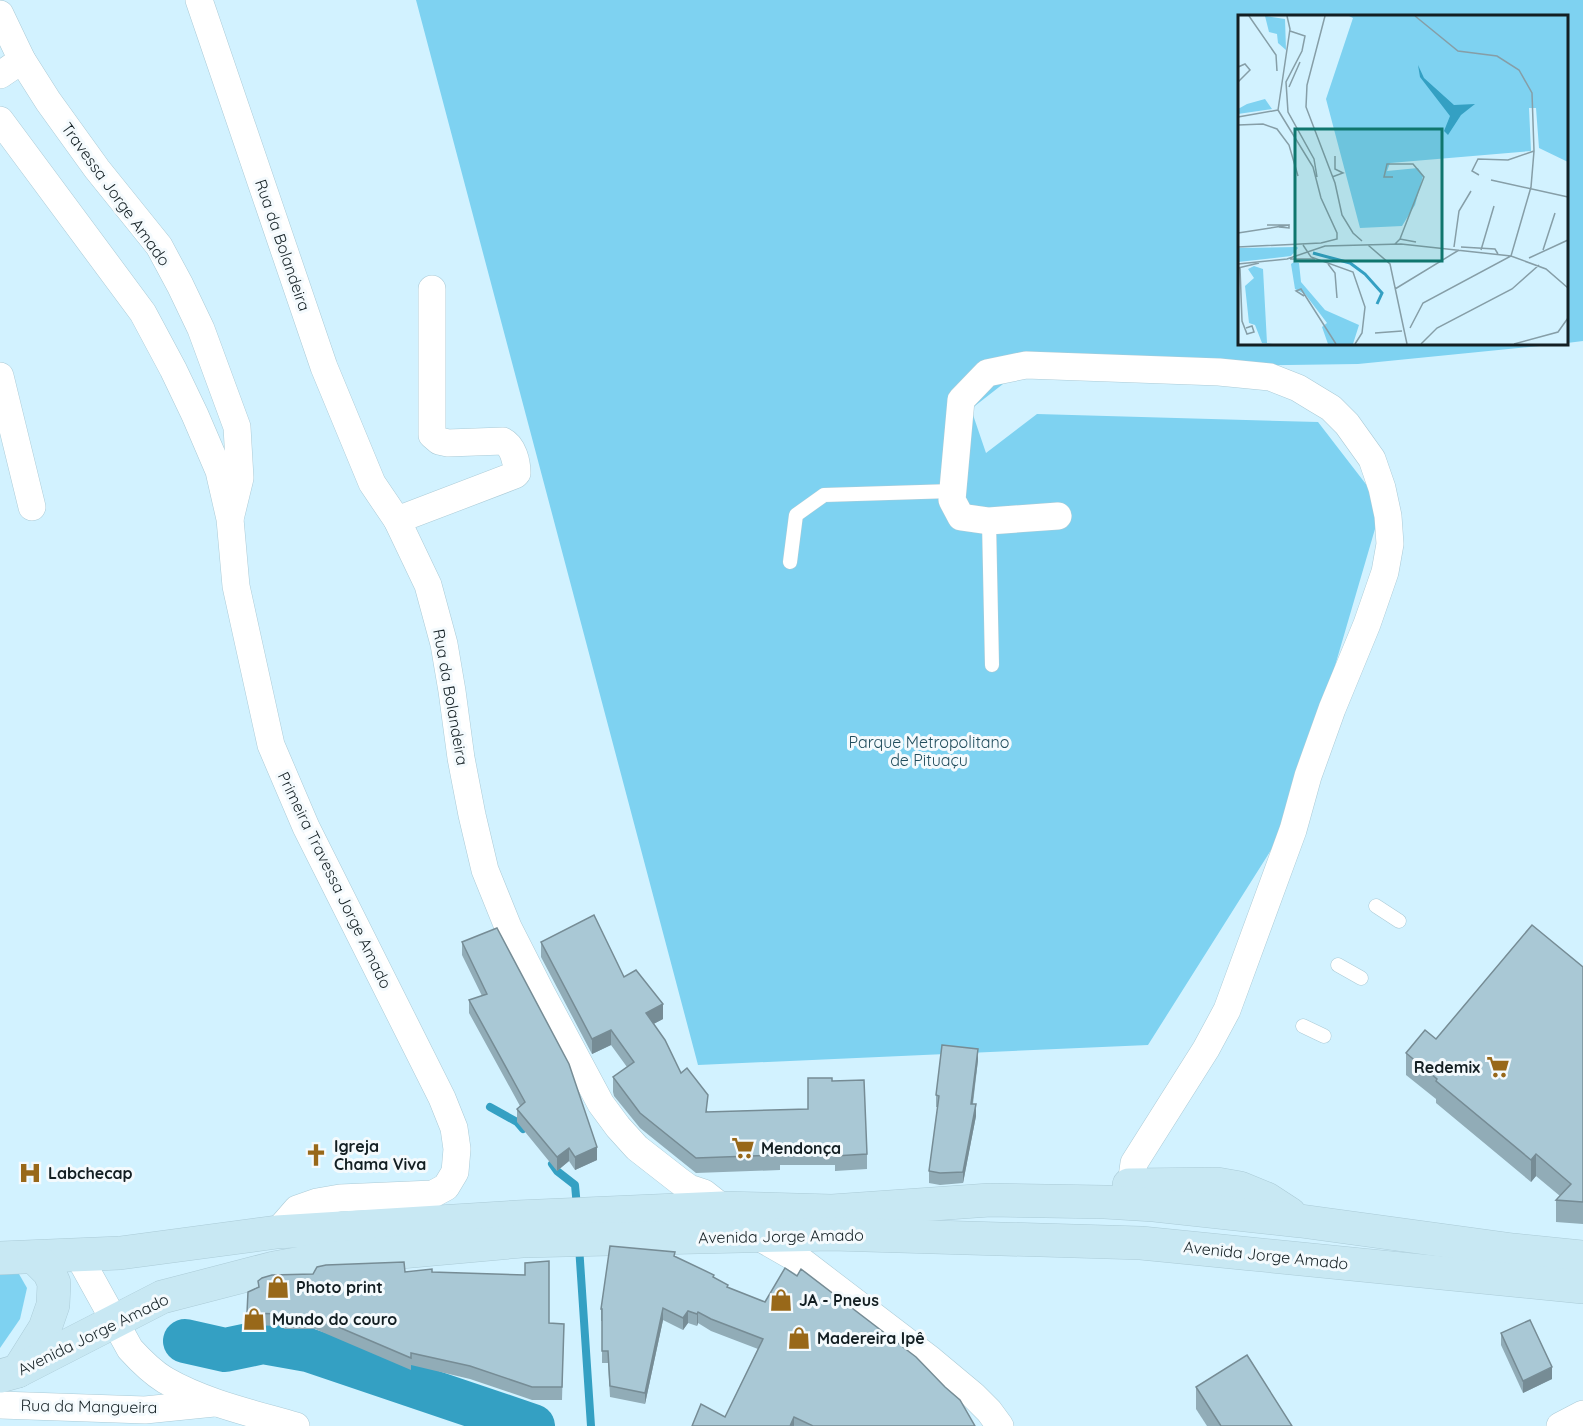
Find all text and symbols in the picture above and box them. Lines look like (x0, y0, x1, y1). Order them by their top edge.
inset map (1238, 15, 1568, 345)
street label: Travessa Jorge Amado (57, 118, 175, 270)
street label: Rua da Bolandeira (251, 176, 315, 314)
street label: Rua da Bolandeira (429, 627, 473, 767)
park label: Parque Metropolitano de Pituaçu (849, 732, 1009, 770)
street label: Primeira Travessa Jorge Amado (274, 768, 396, 992)
supermarket icon: Redemix (1485, 1054, 1511, 1080)
place label: Redemix (1414, 1057, 1480, 1077)
supermarket icon: Mendonça (730, 1135, 756, 1161)
place label: Igreja Chama Viva (334, 1136, 426, 1174)
place label: Mendonça (761, 1138, 841, 1158)
church icon: Igreja Chama Viva (303, 1142, 329, 1168)
hospital icon: Labchecap (17, 1160, 43, 1186)
place label: Labchecap (48, 1163, 133, 1183)
street label: Avenida Jorge Amado (698, 1225, 864, 1247)
street label: Avenida Jorge Amado (1183, 1236, 1349, 1274)
shop icon: Photo print (265, 1274, 291, 1300)
place label: Photo print (296, 1277, 383, 1297)
shop icon: JA - Pneus (768, 1287, 794, 1313)
street label: Avenida Jorge Amado (14, 1289, 172, 1379)
place label: JA - Pneus (799, 1290, 879, 1310)
shop icon: Mundo do couro (241, 1306, 267, 1332)
place label: Mundo do couro (272, 1309, 397, 1329)
shop icon: Madereira Ipê (786, 1325, 812, 1351)
place label: Madereira Ipê (817, 1328, 925, 1348)
street label: Rua da Mangueira (20, 1395, 158, 1417)

